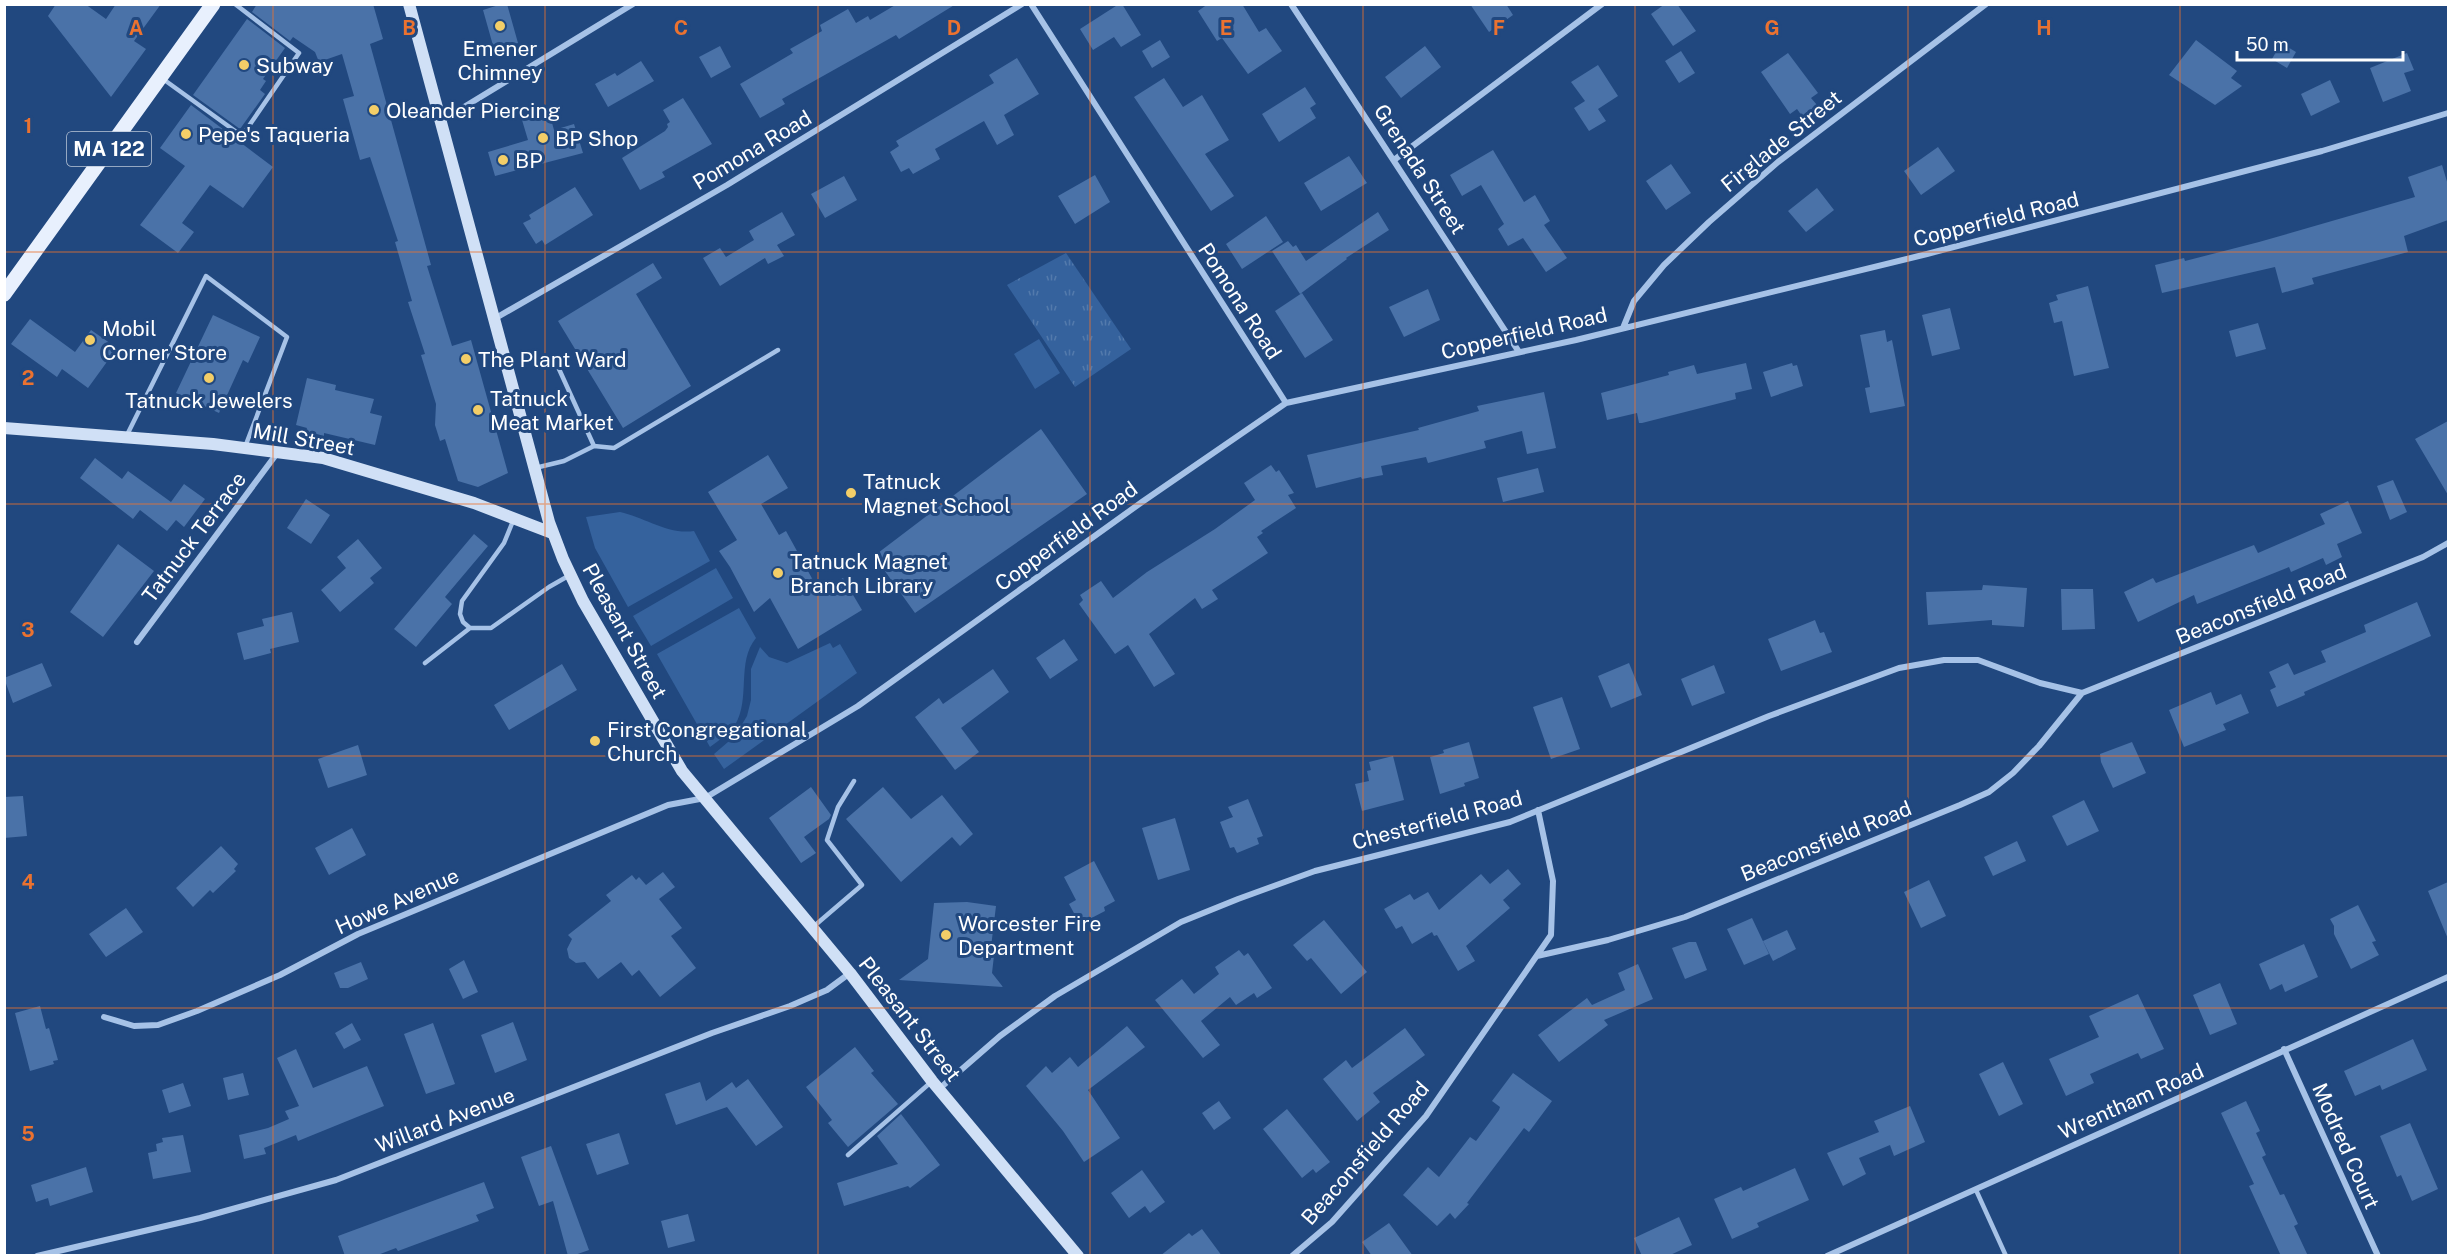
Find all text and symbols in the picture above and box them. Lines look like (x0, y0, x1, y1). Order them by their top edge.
text: A (129, 16, 143, 40)
text: B (402, 16, 416, 40)
text: C (674, 16, 688, 40)
text: D (947, 16, 961, 40)
text: E (1220, 16, 1232, 40)
text: F (1493, 16, 1505, 40)
text: G (1764, 16, 1780, 40)
text: H (2036, 16, 2052, 40)
marker: Emener Chimney (493, 19, 507, 33)
scale bar (2237, 24, 2404, 62)
text: 50 m (2246, 34, 2289, 55)
place label: Emener Chimney (457, 36, 543, 85)
place label: Subway (256, 53, 333, 78)
marker: Subway (237, 58, 251, 72)
street label: Firglade Street (1716, 85, 1846, 197)
place label: Oleander Piercing (386, 98, 561, 123)
street label: Grenada Street (1369, 99, 1471, 239)
marker: Oleander Piercing (367, 103, 381, 117)
street label: Pomona Road (688, 105, 816, 195)
text: 1 (24, 114, 32, 138)
place label: Pepe's Taqueria (198, 122, 350, 147)
place label: BP Shop (555, 126, 638, 151)
marker: Pepe's Taqueria (179, 127, 193, 141)
marker: BP Shop (536, 131, 550, 145)
road number: MA 122 (67, 132, 151, 166)
place label: BP (515, 148, 543, 173)
marker: BP (496, 153, 510, 167)
street label: Copperfield Road (1911, 186, 2081, 252)
street label: Pomona Road (1193, 238, 1287, 364)
street label: Copperfield Road (1439, 302, 1609, 364)
place label: Mobil Corner Store (102, 316, 227, 365)
marker: Mobil Corner Store (83, 333, 97, 347)
place label: The Plant Ward (478, 347, 626, 372)
marker: The Plant Ward (459, 352, 473, 366)
text: 2 (22, 366, 34, 390)
marker: Tatnuck Jewelers (202, 371, 216, 385)
place label: Tatnuck Meat Market (490, 386, 614, 435)
place label: Tatnuck Jewelers (125, 388, 293, 413)
marker: Tatnuck Meat Market (471, 403, 485, 417)
street label: Mill Street (251, 418, 357, 460)
street label: Tatnuck Terrace (137, 467, 251, 607)
place label: Tatnuck Magnet School (863, 469, 1011, 518)
street label: Copperfield Road (990, 476, 1142, 596)
marker: Tatnuck Magnet School (844, 486, 858, 500)
place label: Tatnuck Magnet Branch Library (790, 549, 948, 598)
street label: Beaconsfield Road (2172, 558, 2350, 650)
street label: Pleasant Street (577, 559, 673, 703)
marker: Tatnuck Magnet Branch Library (771, 566, 785, 580)
text: 3 (21, 618, 35, 642)
place label: First Congregational Church (607, 717, 807, 766)
marker: First Congregational Church (588, 734, 602, 748)
street label: Chesterfield Road (1349, 785, 1525, 855)
street label: Beaconsfield Road (1737, 795, 1915, 887)
street label: Howe Avenue (331, 863, 463, 939)
text: 4 (21, 870, 35, 894)
place label: Worcester Fire Department (958, 911, 1101, 960)
marker: Worcester Fire Department (939, 928, 953, 942)
street label: Pleasant Street (854, 952, 966, 1086)
street label: Wrentham Road (2055, 1058, 2207, 1144)
street label: Beaconsfield Road (1296, 1076, 1434, 1230)
street label: Modred Court (2307, 1079, 2385, 1213)
street label: Willard Avenue (372, 1082, 518, 1158)
text: 5 (21, 1122, 35, 1146)

